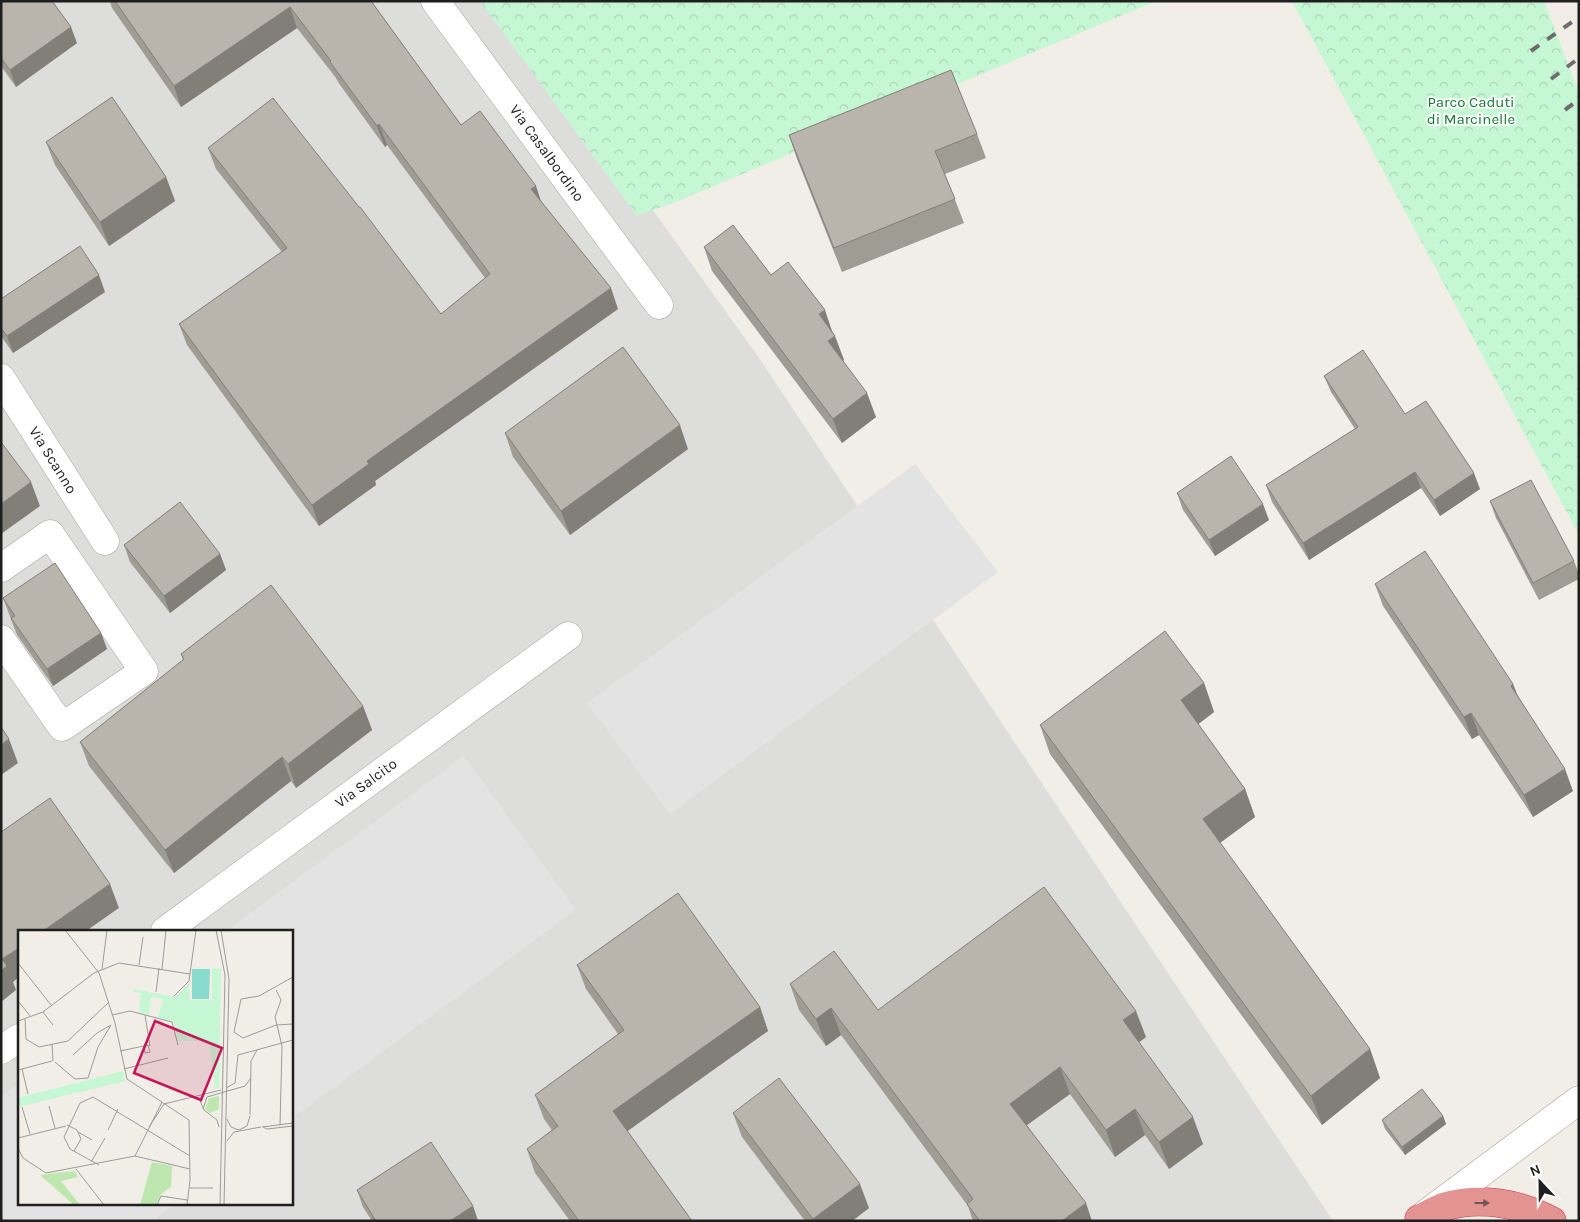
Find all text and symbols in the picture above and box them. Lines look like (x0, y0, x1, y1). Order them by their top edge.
park label: Parco Caduti di Marcinelle (1427, 93, 1515, 128)
street label: Via Casalbordino (506, 101, 588, 205)
street label: Via Scanno (25, 423, 81, 497)
street label: Via Salcito (331, 754, 401, 812)
inset map (18, 930, 292, 1204)
north arrow (1515, 1157, 1565, 1207)
text: N (1527, 1161, 1543, 1180)
one-way arrow (1474, 1199, 1490, 1207)

